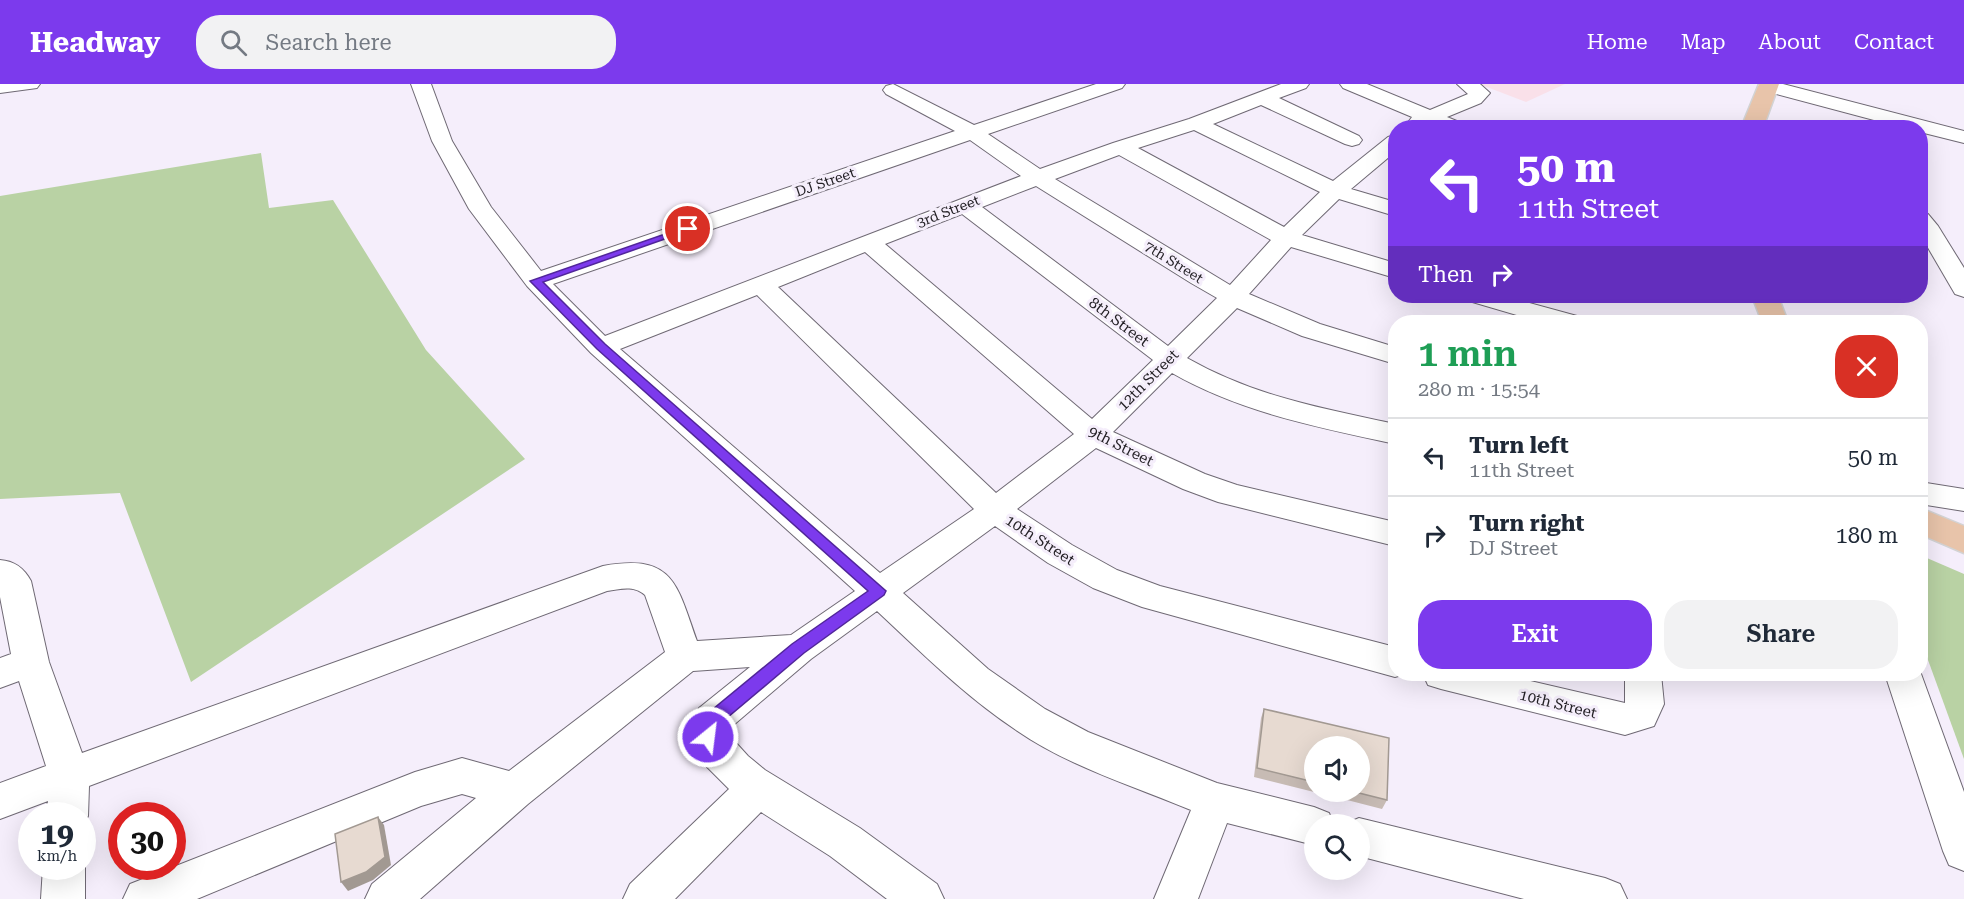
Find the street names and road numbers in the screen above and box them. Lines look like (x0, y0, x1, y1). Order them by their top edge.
street label: DJ Street (793, 164, 857, 200)
street label: 3rd Street (914, 192, 982, 230)
street label: 7th Street (1142, 238, 1206, 286)
street label: 8th Street (1085, 294, 1153, 351)
street label: 12th Street (1114, 345, 1183, 414)
street label: 9th Street (1085, 422, 1157, 470)
street label: 10th Street (1002, 511, 1078, 569)
street label: 10th Street (1518, 686, 1599, 722)

